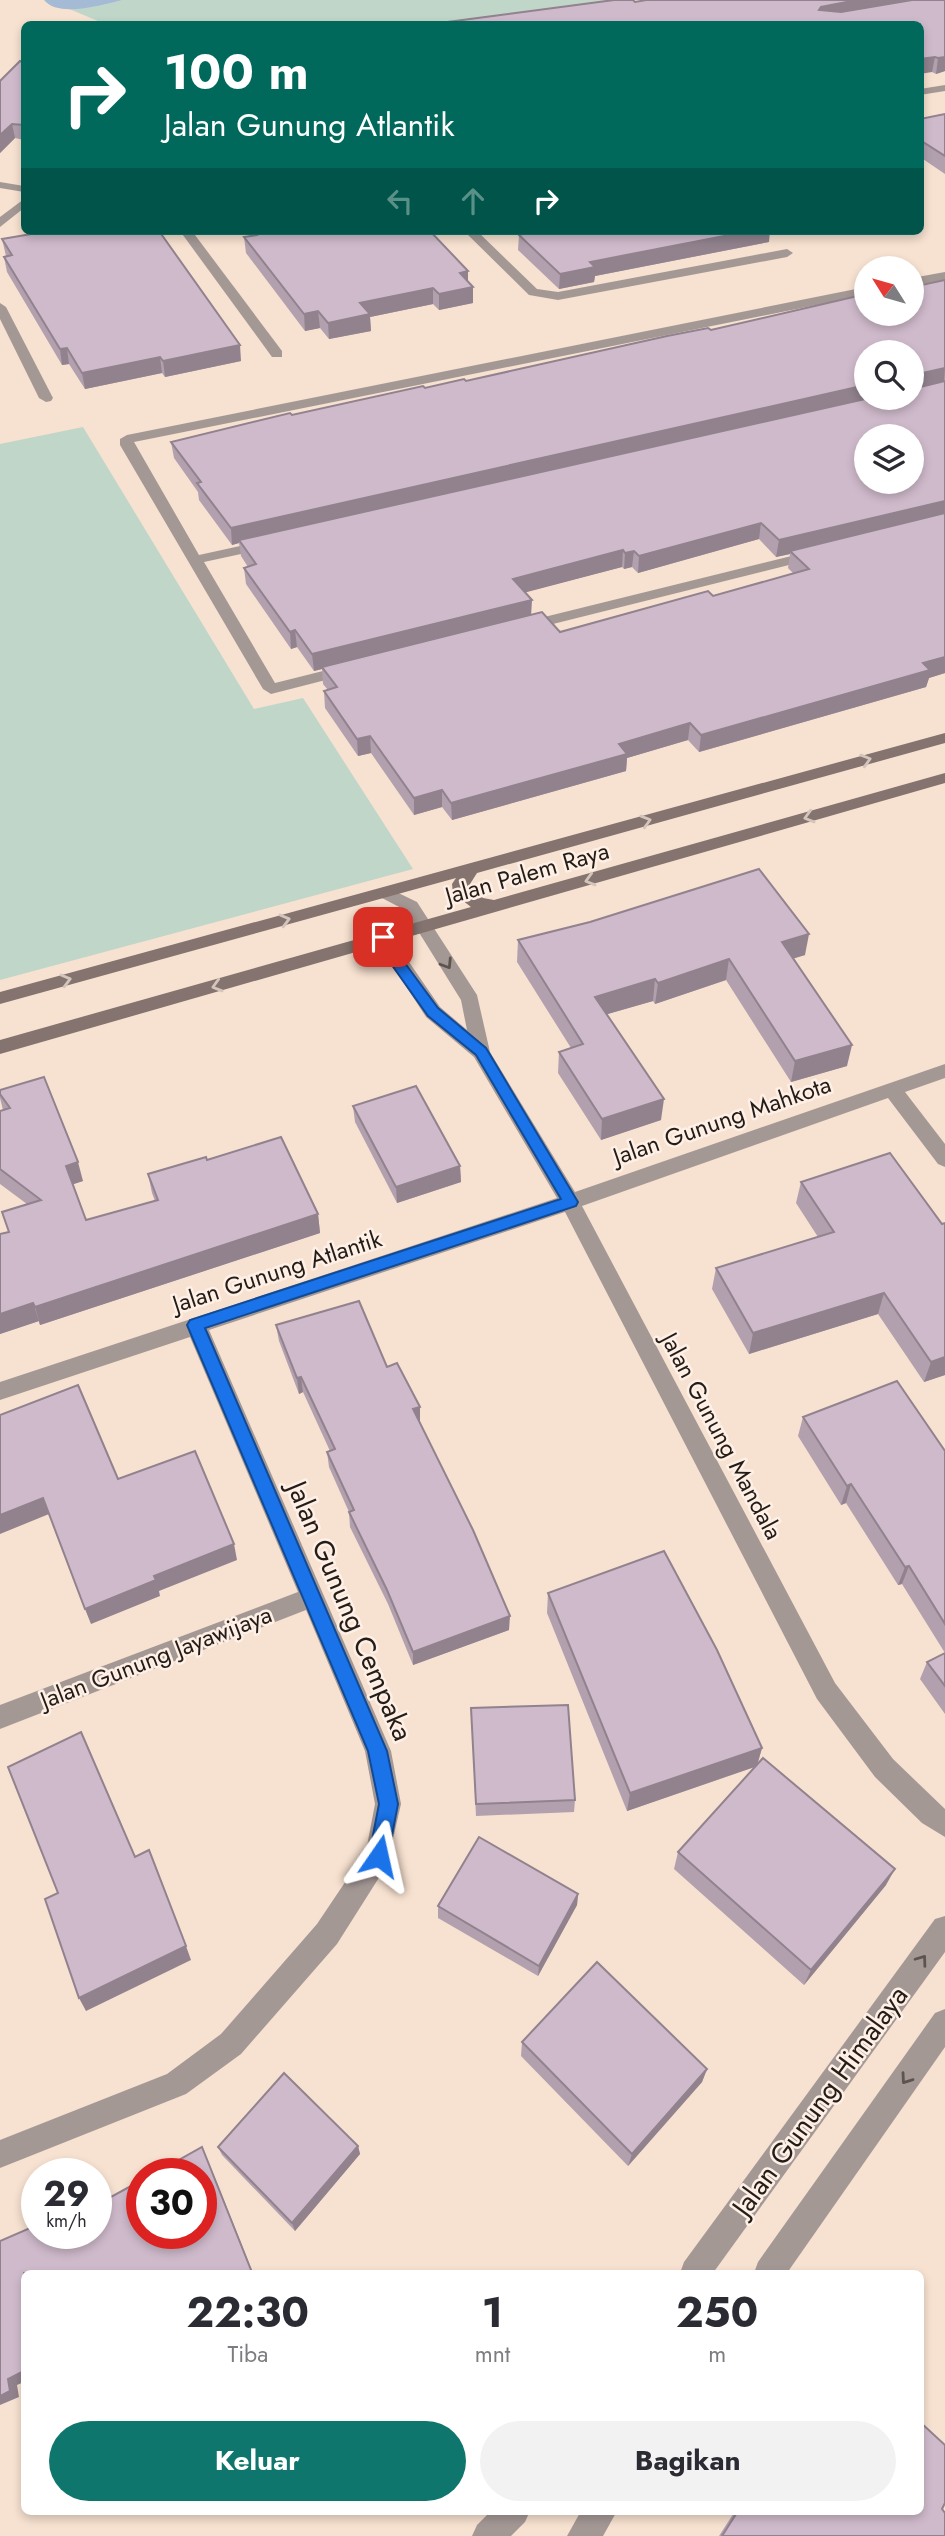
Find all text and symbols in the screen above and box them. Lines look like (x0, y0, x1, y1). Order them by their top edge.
text: 100 m (164, 37, 309, 107)
icon: right (49, 49, 140, 140)
text: Jalan Gunung Atlantik (164, 102, 455, 148)
icon: left (381, 182, 419, 220)
icon: ahead (454, 182, 492, 220)
icon: right (527, 182, 565, 220)
north arrow (854, 256, 924, 326)
map controls (854, 256, 924, 494)
button: search (854, 340, 924, 410)
button: layers (854, 424, 924, 494)
one-way arrow (859, 754, 871, 768)
one-way arrow (803, 809, 815, 824)
one-way arrow (640, 815, 652, 829)
street label: Jalan Palem Raya (438, 833, 613, 914)
one-way arrow (584, 872, 596, 887)
pin (353, 907, 413, 967)
one-way arrow (279, 914, 291, 928)
icon: arrive (364, 918, 402, 956)
one-way arrow (439, 956, 452, 969)
one-way arrow (60, 974, 72, 988)
one-way arrow (211, 978, 223, 992)
street label: Jalan Gunung Mahkota (606, 1066, 836, 1175)
street label: Jalan Gunung Atlantik (165, 1221, 386, 1322)
street label: Jalan Gunung Mandala (651, 1324, 791, 1546)
street label: Jalan Gunung Cempaka (275, 1471, 423, 1747)
street label: Jalan Gunung Jayawijaya (32, 1597, 277, 1718)
position arrow (342, 1819, 416, 1893)
one-way arrow (914, 1956, 926, 1968)
street label: Jalan Gunung Himalaya (720, 1977, 918, 2228)
one-way arrow (902, 2071, 914, 2084)
speed limit sign: 30 (126, 2158, 217, 2249)
text: 29 (43, 2169, 90, 2219)
text: km/h (46, 2208, 87, 2234)
text: 22:30 (187, 2282, 309, 2343)
text: 1 (482, 2282, 503, 2343)
text: 250 (676, 2282, 758, 2343)
text: Tiba (227, 2337, 268, 2371)
text: mnt (475, 2337, 510, 2371)
text: m (708, 2337, 726, 2371)
button: Keluar (49, 2421, 466, 2501)
button: Bagikan (480, 2421, 896, 2501)

